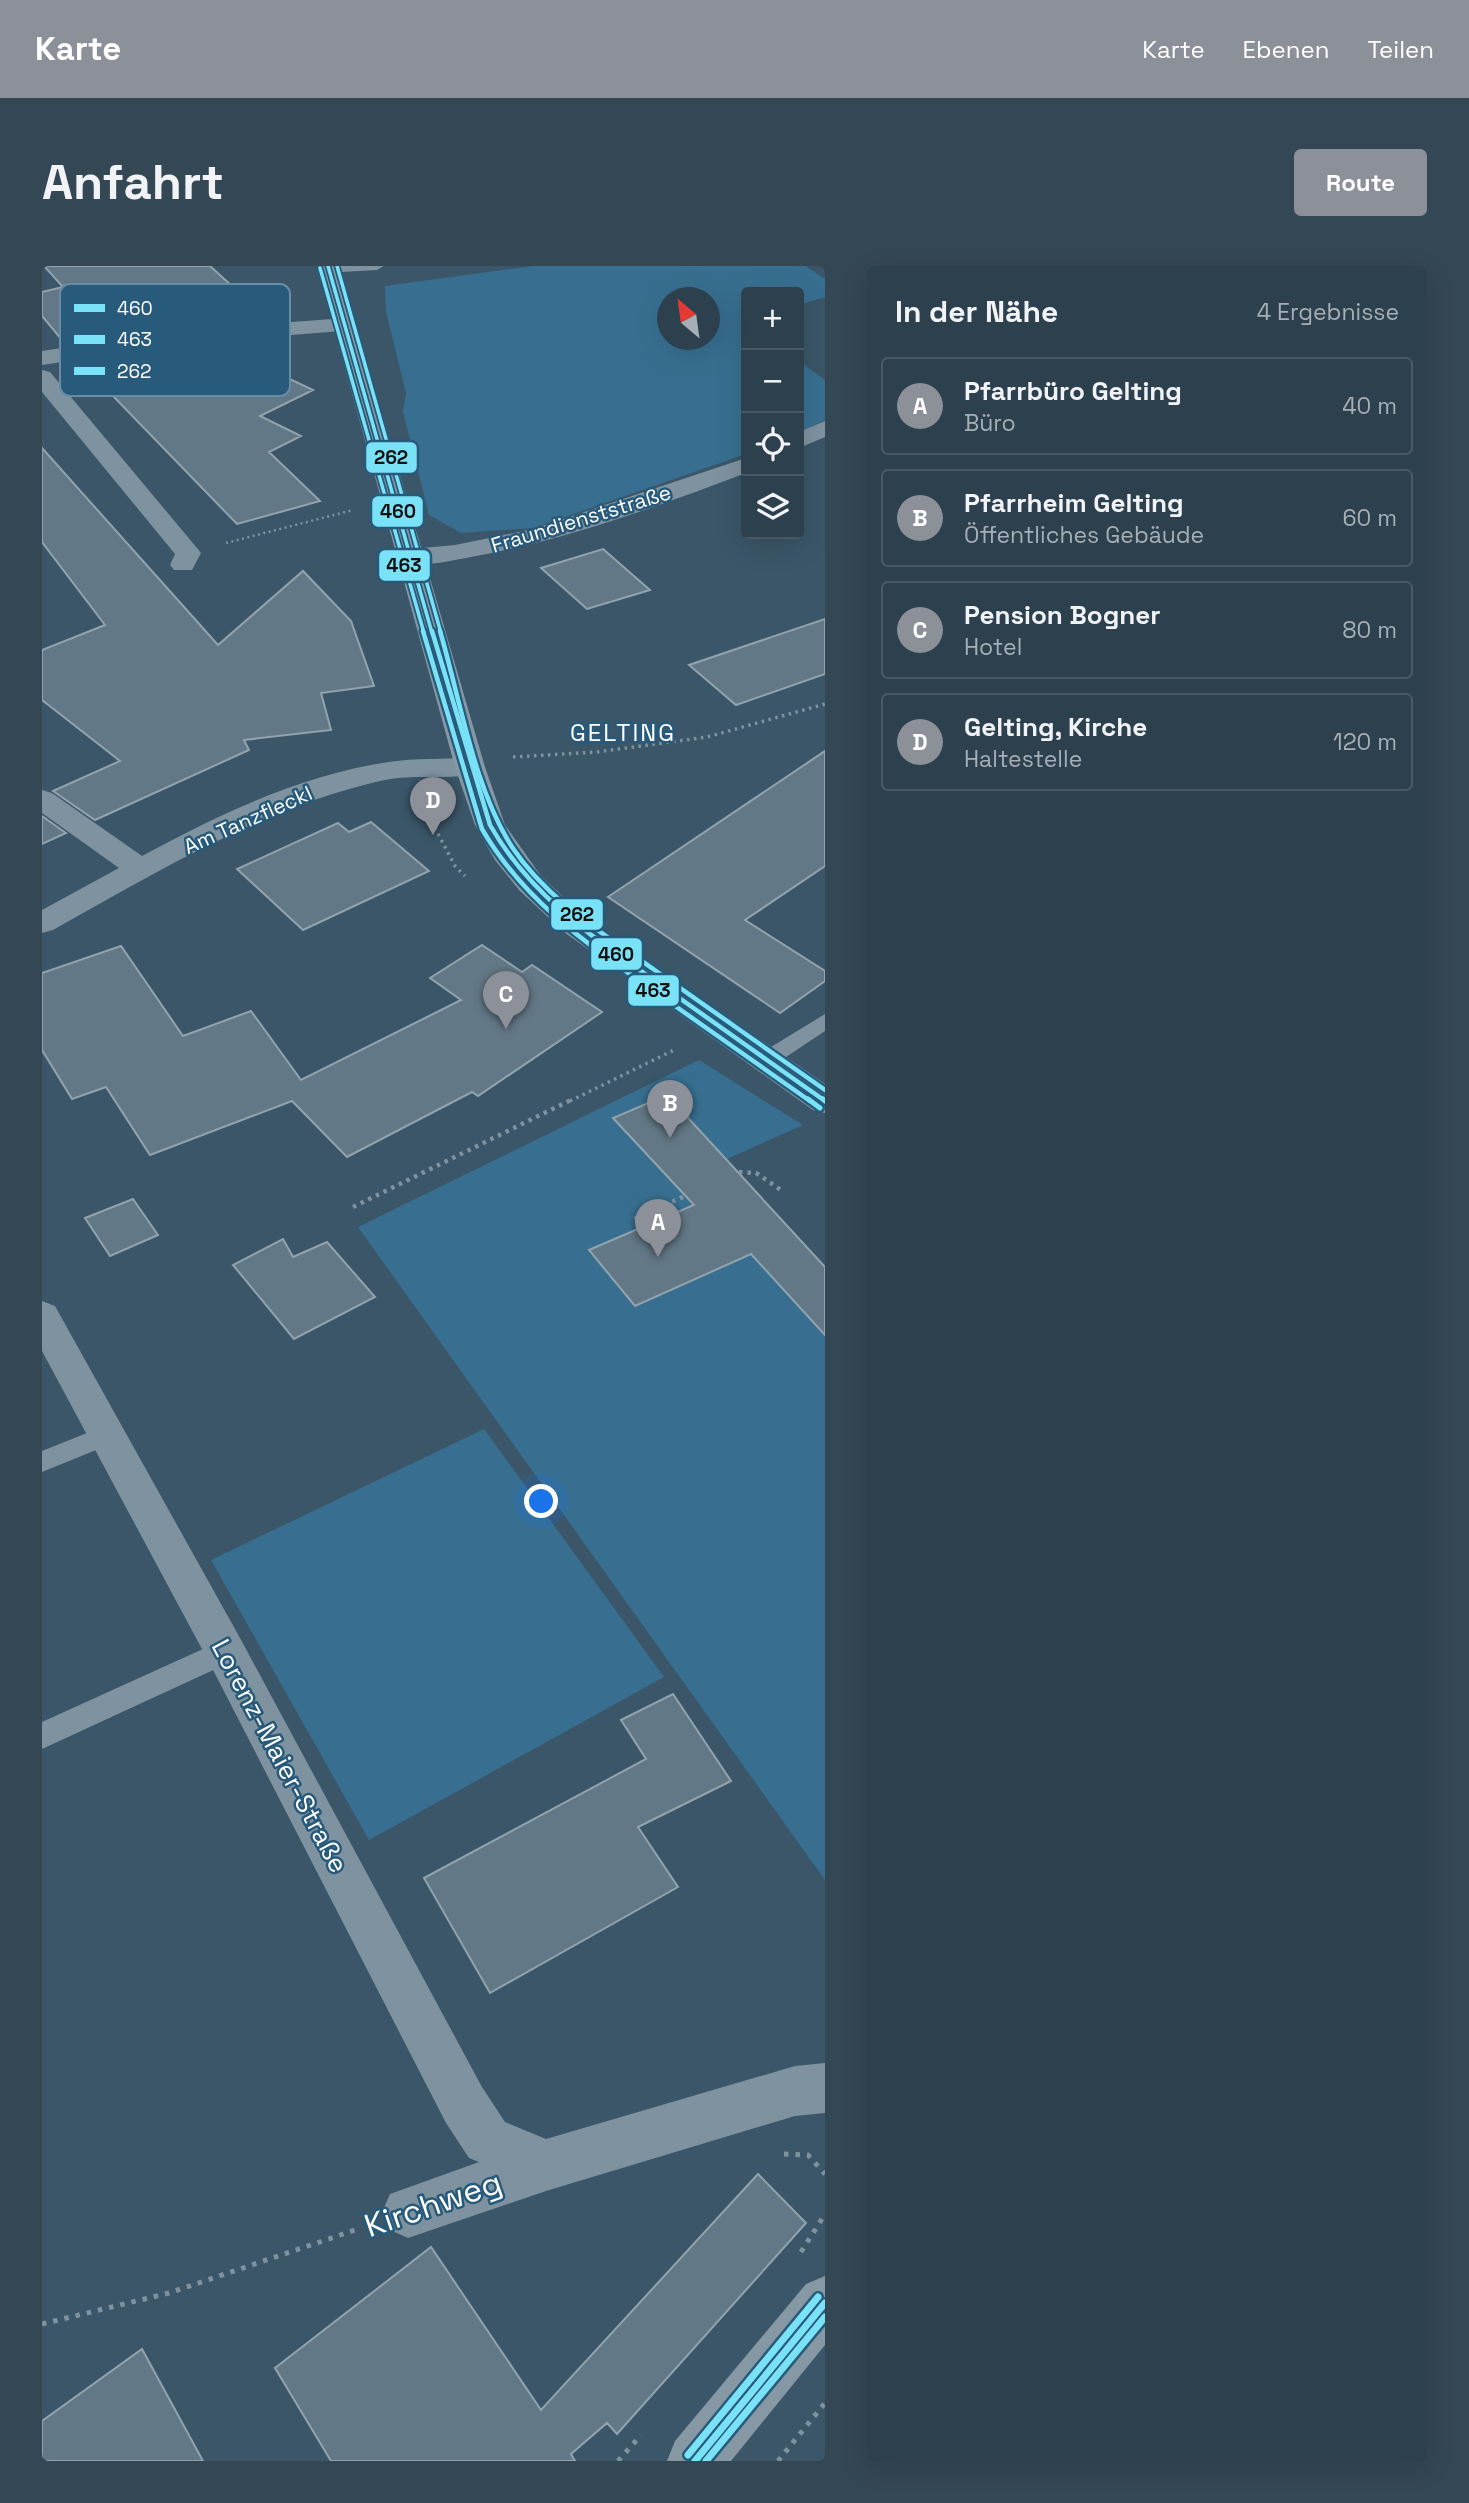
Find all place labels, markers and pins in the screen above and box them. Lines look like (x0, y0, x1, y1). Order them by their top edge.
pin: D (410, 777, 456, 835)
pin: C (483, 971, 529, 1029)
pin: B (647, 1080, 693, 1138)
pin: A (635, 1199, 681, 1257)

